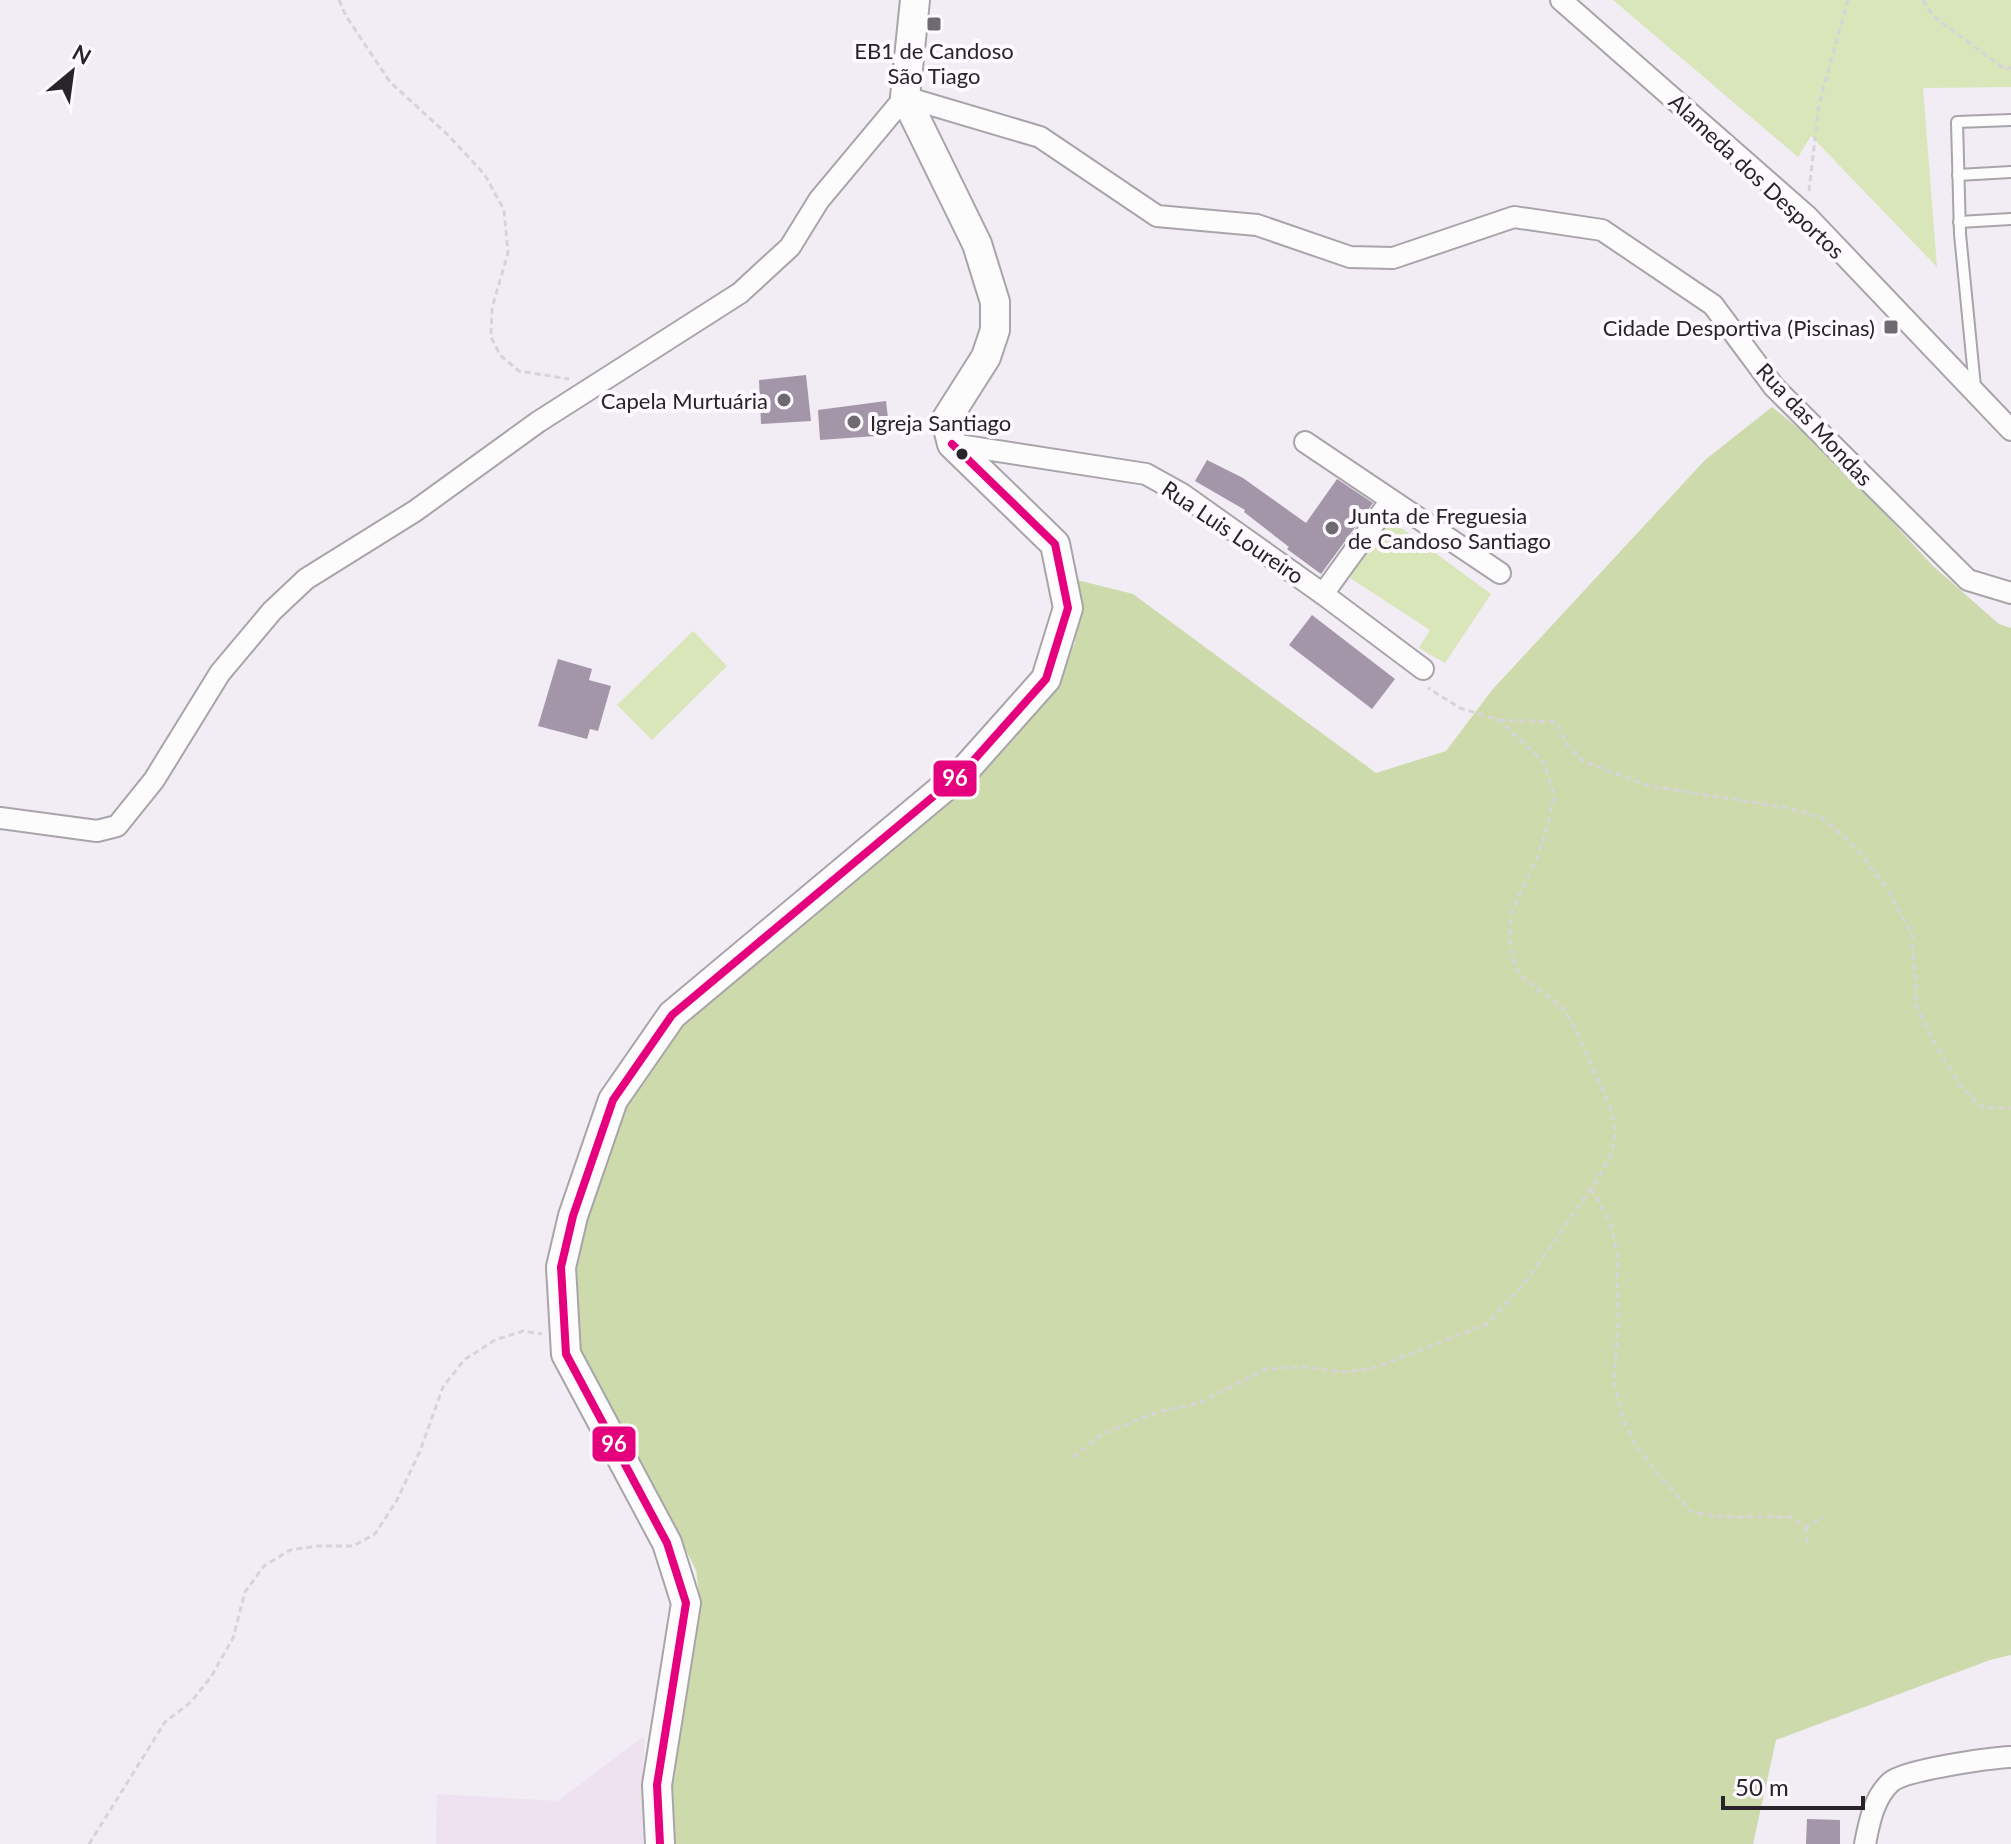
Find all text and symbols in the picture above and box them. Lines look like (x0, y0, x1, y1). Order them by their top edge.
marker: EB1 de Candoso São Tiago (925, 15, 943, 33)
north arrow (32, 32, 112, 112)
place label: EB1 de Candoso São Tiago (854, 37, 1014, 89)
text: N (68, 38, 96, 70)
street label: Alameda dos Desportos (1664, 88, 1850, 264)
place label: Cidade Desportiva (Piscinas) (1603, 314, 1875, 341)
marker: Cidade Desportiva (Piscinas) (1882, 318, 1900, 336)
street label: Rua das Mondas (1751, 357, 1879, 491)
place label: Capela Murtuária (601, 387, 768, 414)
marker: Capela Murtuária (775, 391, 793, 409)
place label: Igreja Santiago (870, 409, 1011, 436)
marker: Igreja Santiago (845, 413, 863, 431)
unlabelled marker (954, 446, 970, 462)
street label: Rua Luis Loureiro (1157, 475, 1309, 589)
place label: Junta de Freguesia de Candoso Santiago (1348, 502, 1551, 554)
marker: Junta de Freguesia de Candoso Santiago (1323, 519, 1341, 537)
line badge: 96 (932, 759, 978, 798)
text: 96 (942, 764, 968, 791)
line badge: 96 (591, 1425, 637, 1463)
text: 96 (601, 1430, 627, 1457)
scale bar (1723, 1760, 1863, 1810)
text: 50 m (1735, 1772, 1789, 1801)

